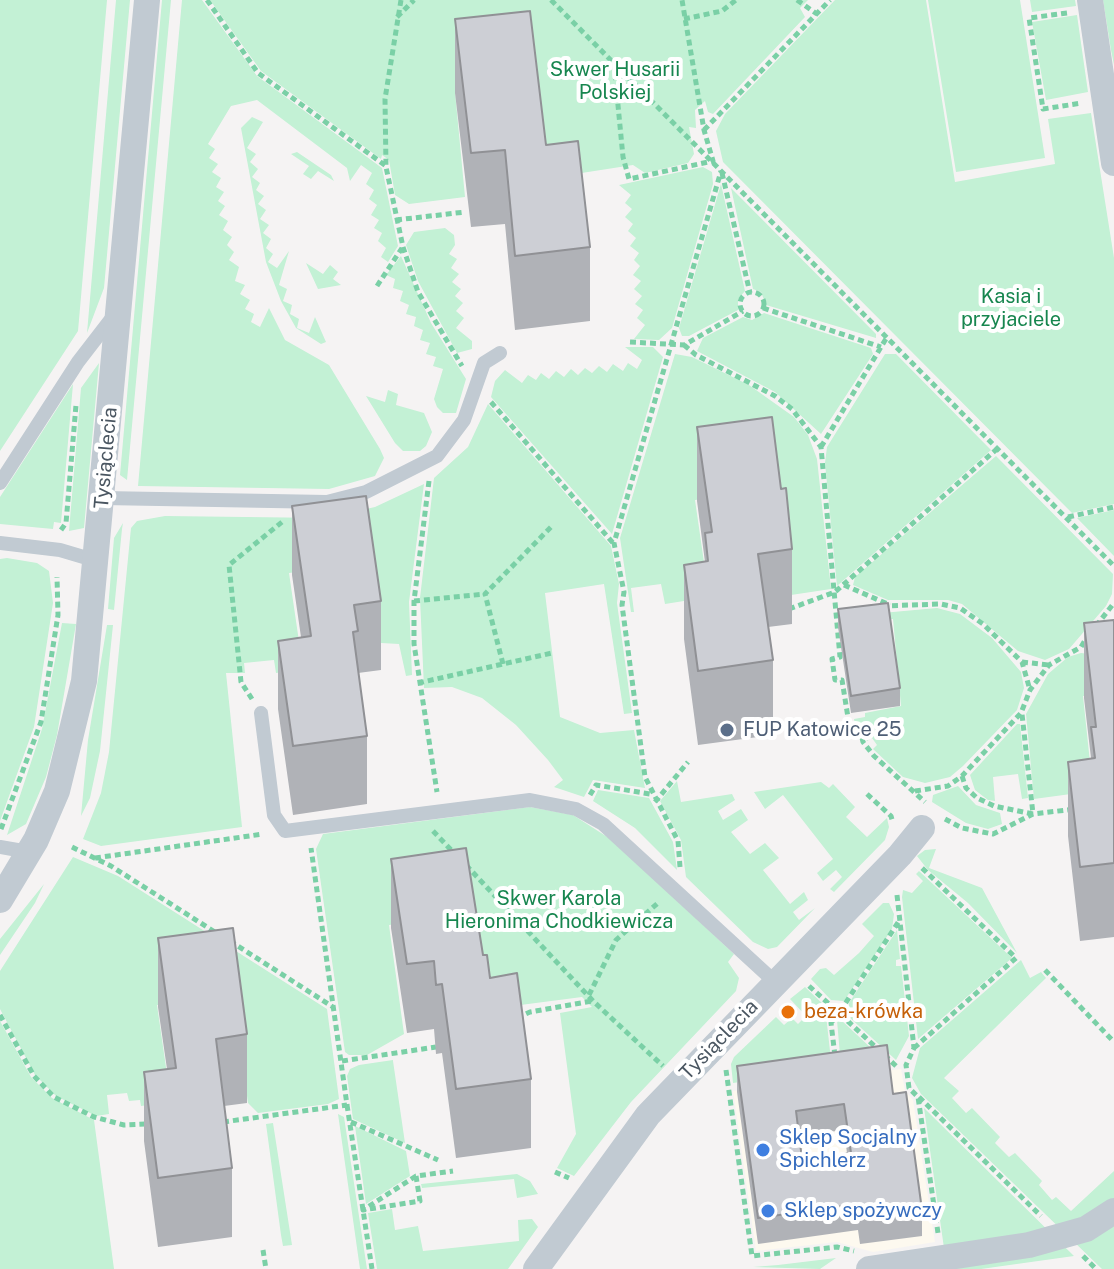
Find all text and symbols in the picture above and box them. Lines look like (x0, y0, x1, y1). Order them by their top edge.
park label: Skwer Husarii Polskiej (550, 58, 680, 105)
park label: Kasia i przyjaciele (961, 285, 1061, 332)
street label: Tysiąclecia (90, 406, 122, 510)
place label: FUP Katowice 25 (743, 718, 902, 742)
marker: FUP Katowice 25 (718, 721, 736, 739)
park label: Skwer Karola Hieronima Chodkiewicza (445, 887, 673, 934)
street label: Tysiąclecia (675, 995, 763, 1085)
place label: beza-krówka (804, 1000, 923, 1024)
marker: beza-krówka (779, 1003, 797, 1021)
place label: Sklep Socjalny Spichlerz (779, 1126, 917, 1173)
marker: Sklep Socjalny Spichlerz (754, 1141, 772, 1159)
place label: Sklep spożywczy (784, 1199, 942, 1223)
marker: Sklep spożywczy (759, 1202, 777, 1220)

